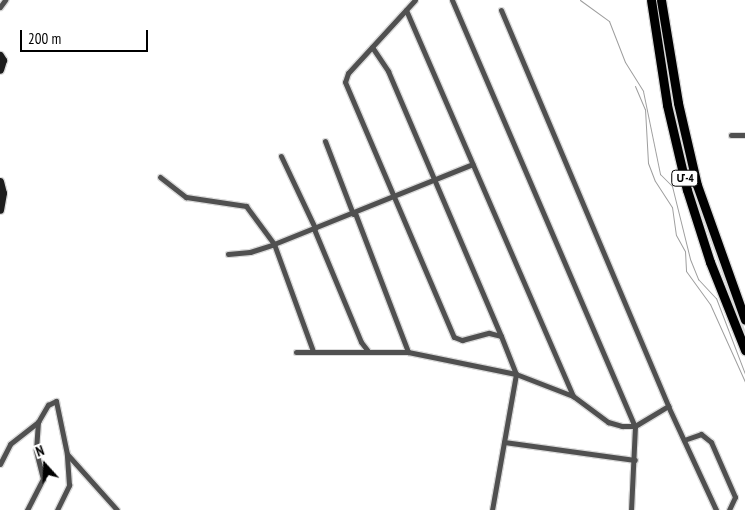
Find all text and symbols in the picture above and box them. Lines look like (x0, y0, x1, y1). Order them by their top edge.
scale bar (22, 20, 150, 52)
text: 200 m (28, 29, 61, 48)
road number: Մ-4 (671, 170, 699, 187)
north arrow (20, 440, 70, 490)
text: N (33, 441, 47, 461)

